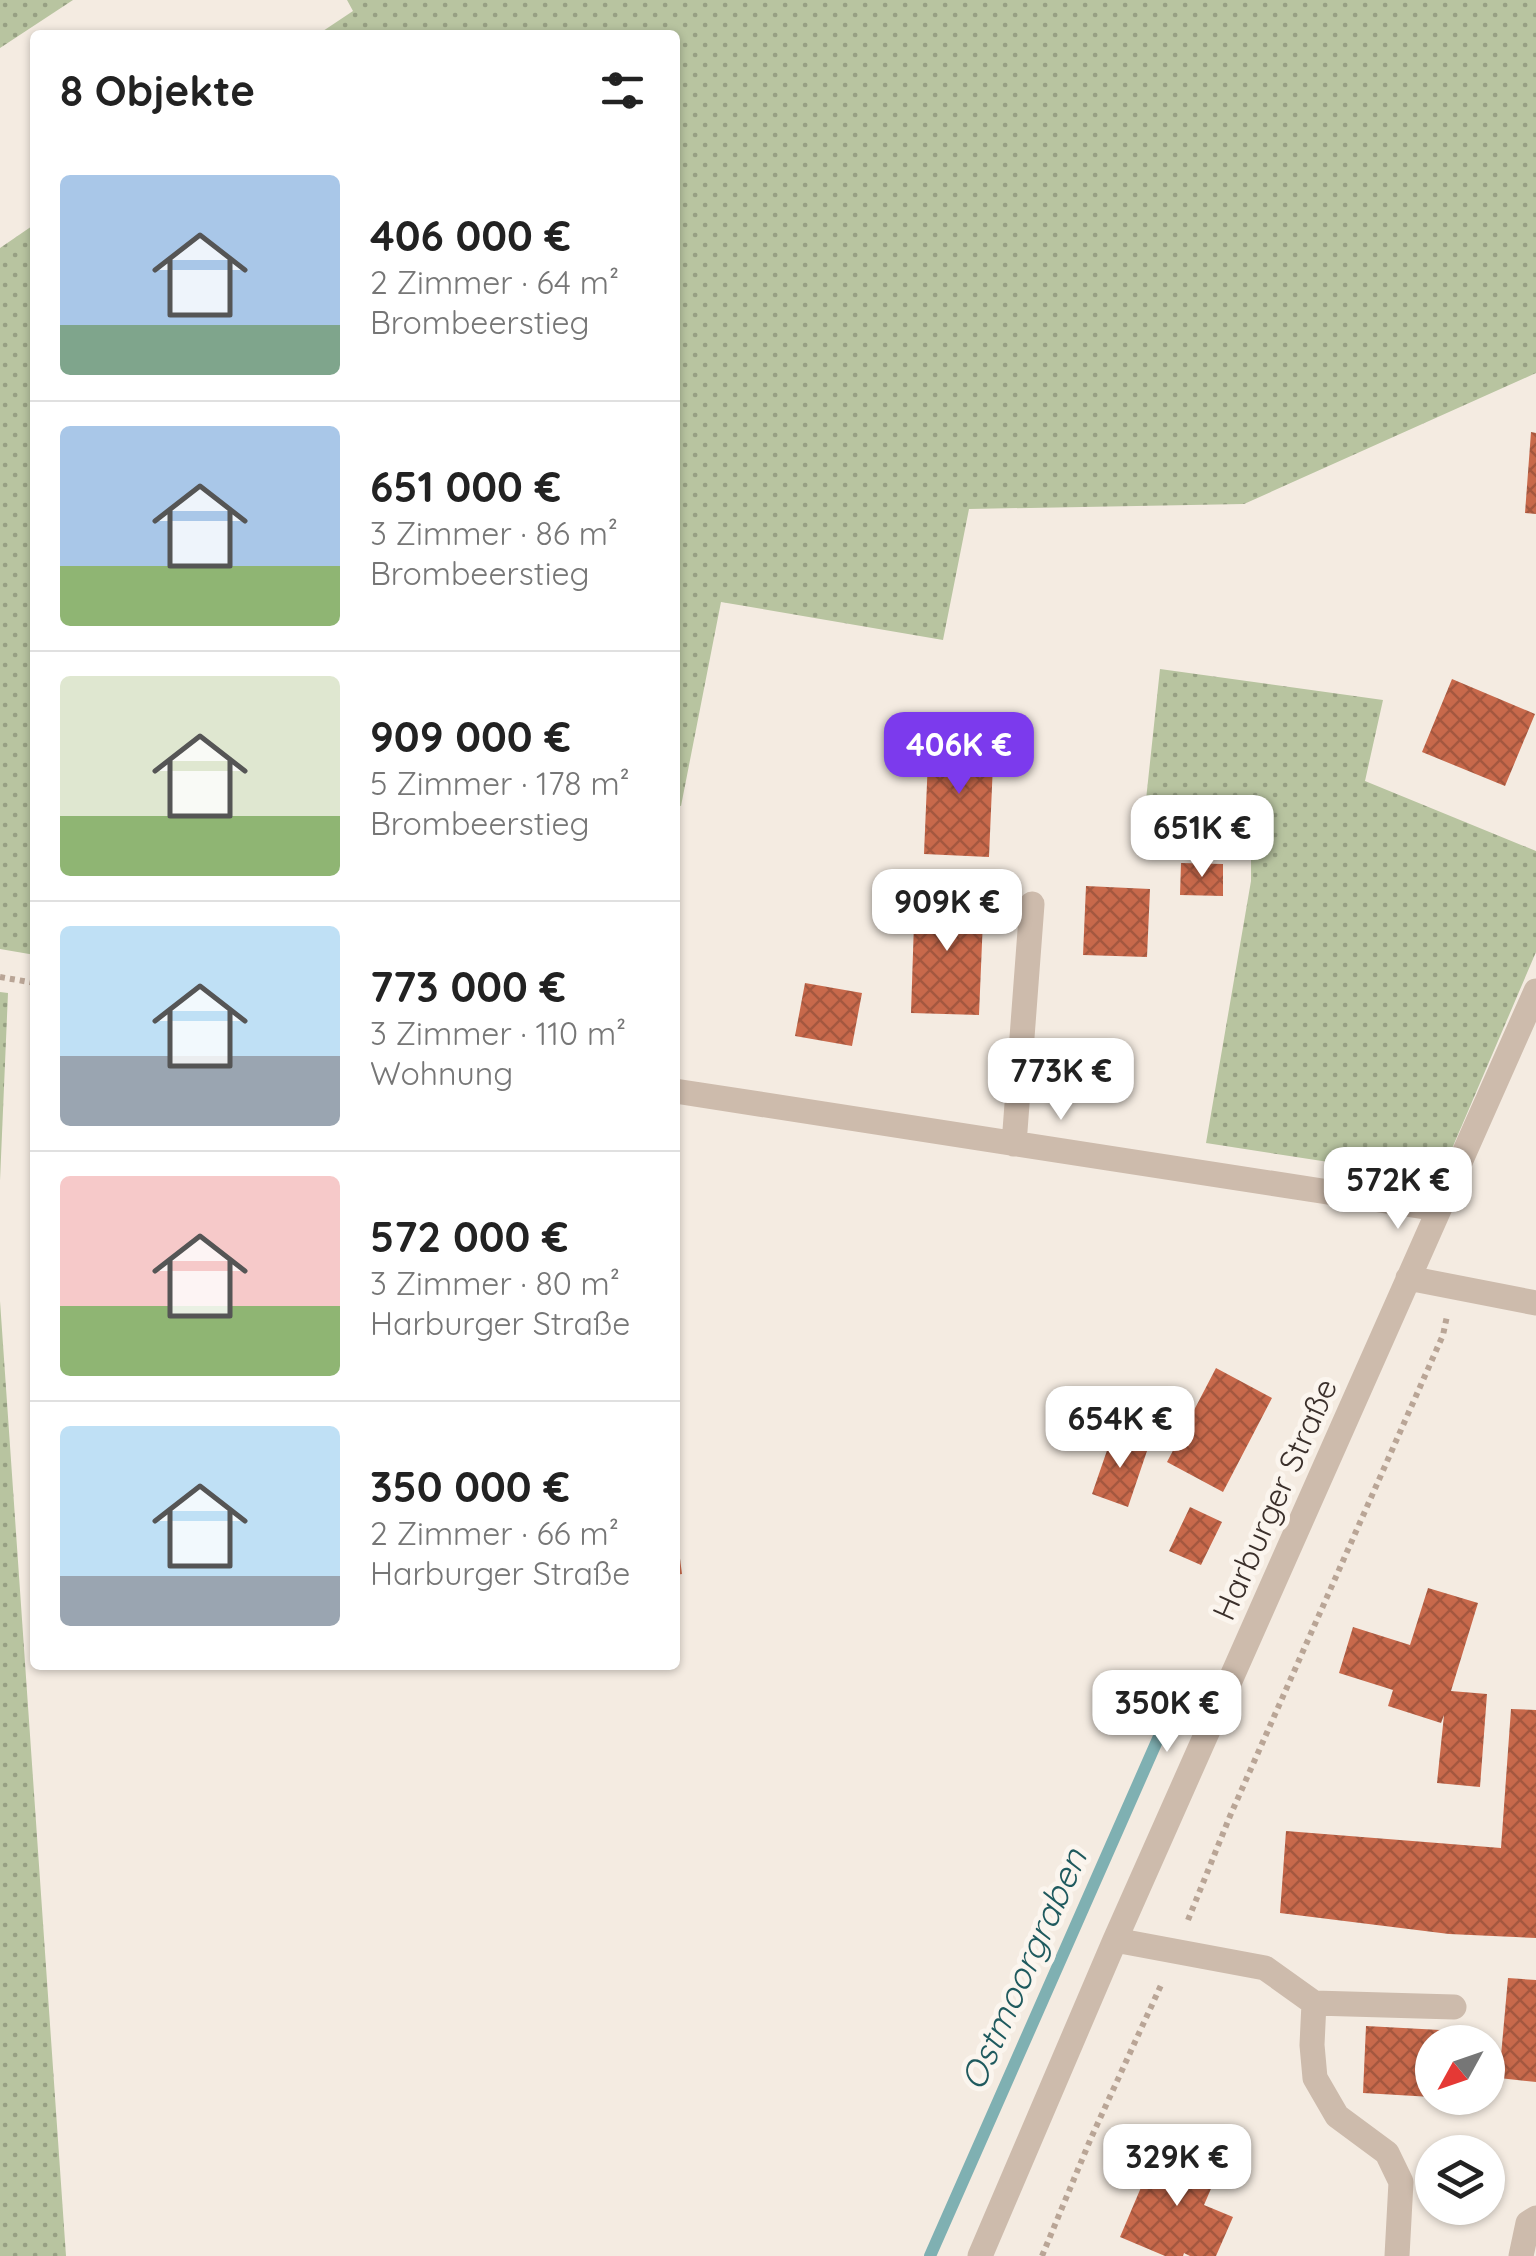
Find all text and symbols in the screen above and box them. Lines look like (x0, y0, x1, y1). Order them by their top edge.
icon: filters (595, 63, 650, 118)
text: 8 Objekte (60, 64, 255, 117)
text: 406 000 € (370, 209, 571, 262)
icon: home (140, 215, 260, 335)
text: 2 Zimmer · 64 m² (370, 262, 619, 302)
text: Brombeerstieg (370, 302, 589, 342)
text: 651 000 € (370, 460, 561, 513)
icon: home (140, 466, 260, 586)
text: 3 Zimmer · 86 m² (370, 513, 618, 553)
text: Brombeerstieg (370, 553, 589, 593)
text: 909 000 € (370, 710, 571, 763)
pin: 406K € (878, 712, 1040, 797)
icon: home (140, 716, 260, 836)
text: 406K € (906, 724, 1012, 764)
text: 5 Zimmer · 178 m² (370, 763, 630, 803)
pin: 651K € (1121, 795, 1283, 880)
text: Brombeerstieg (370, 803, 589, 843)
text: 651K € (1153, 807, 1251, 847)
pin: 909K € (866, 869, 1028, 954)
text: 909K € (894, 881, 1000, 921)
text: 773 000 € (370, 960, 566, 1013)
icon: home (140, 966, 260, 1086)
text: 3 Zimmer · 110 m² (370, 1013, 626, 1053)
pin: 773K € (980, 1038, 1142, 1123)
text: 773K € (1010, 1050, 1112, 1090)
text: Wohnung (370, 1053, 513, 1093)
pin: 572K € (1317, 1147, 1479, 1232)
text: 572K € (1346, 1159, 1450, 1199)
text: 572 000 € (370, 1210, 568, 1263)
icon: home (140, 1216, 260, 1336)
text: 3 Zimmer · 80 m² (370, 1263, 620, 1303)
text: Harburger Straße (370, 1303, 630, 1343)
street label: Harburger Straße (1203, 1372, 1345, 1626)
pin: 654K € (1039, 1386, 1201, 1471)
text: 654K € (1068, 1398, 1172, 1438)
text: 350 000 € (370, 1460, 570, 1513)
icon: home (140, 1466, 260, 1586)
text: 2 Zimmer · 66 m² (370, 1513, 619, 1553)
text: Harburger Straße (370, 1553, 630, 1593)
pin: 350K € (1086, 1670, 1248, 1755)
text: 350K € (1114, 1682, 1220, 1722)
water label: Ostmoorgraben (950, 1841, 1096, 2097)
north arrow (1415, 2025, 1505, 2115)
map controls (1415, 2025, 1505, 2225)
pin: 329K € (1096, 2124, 1258, 2209)
button: layers (1415, 2135, 1505, 2225)
text: 329K € (1125, 2136, 1229, 2176)

